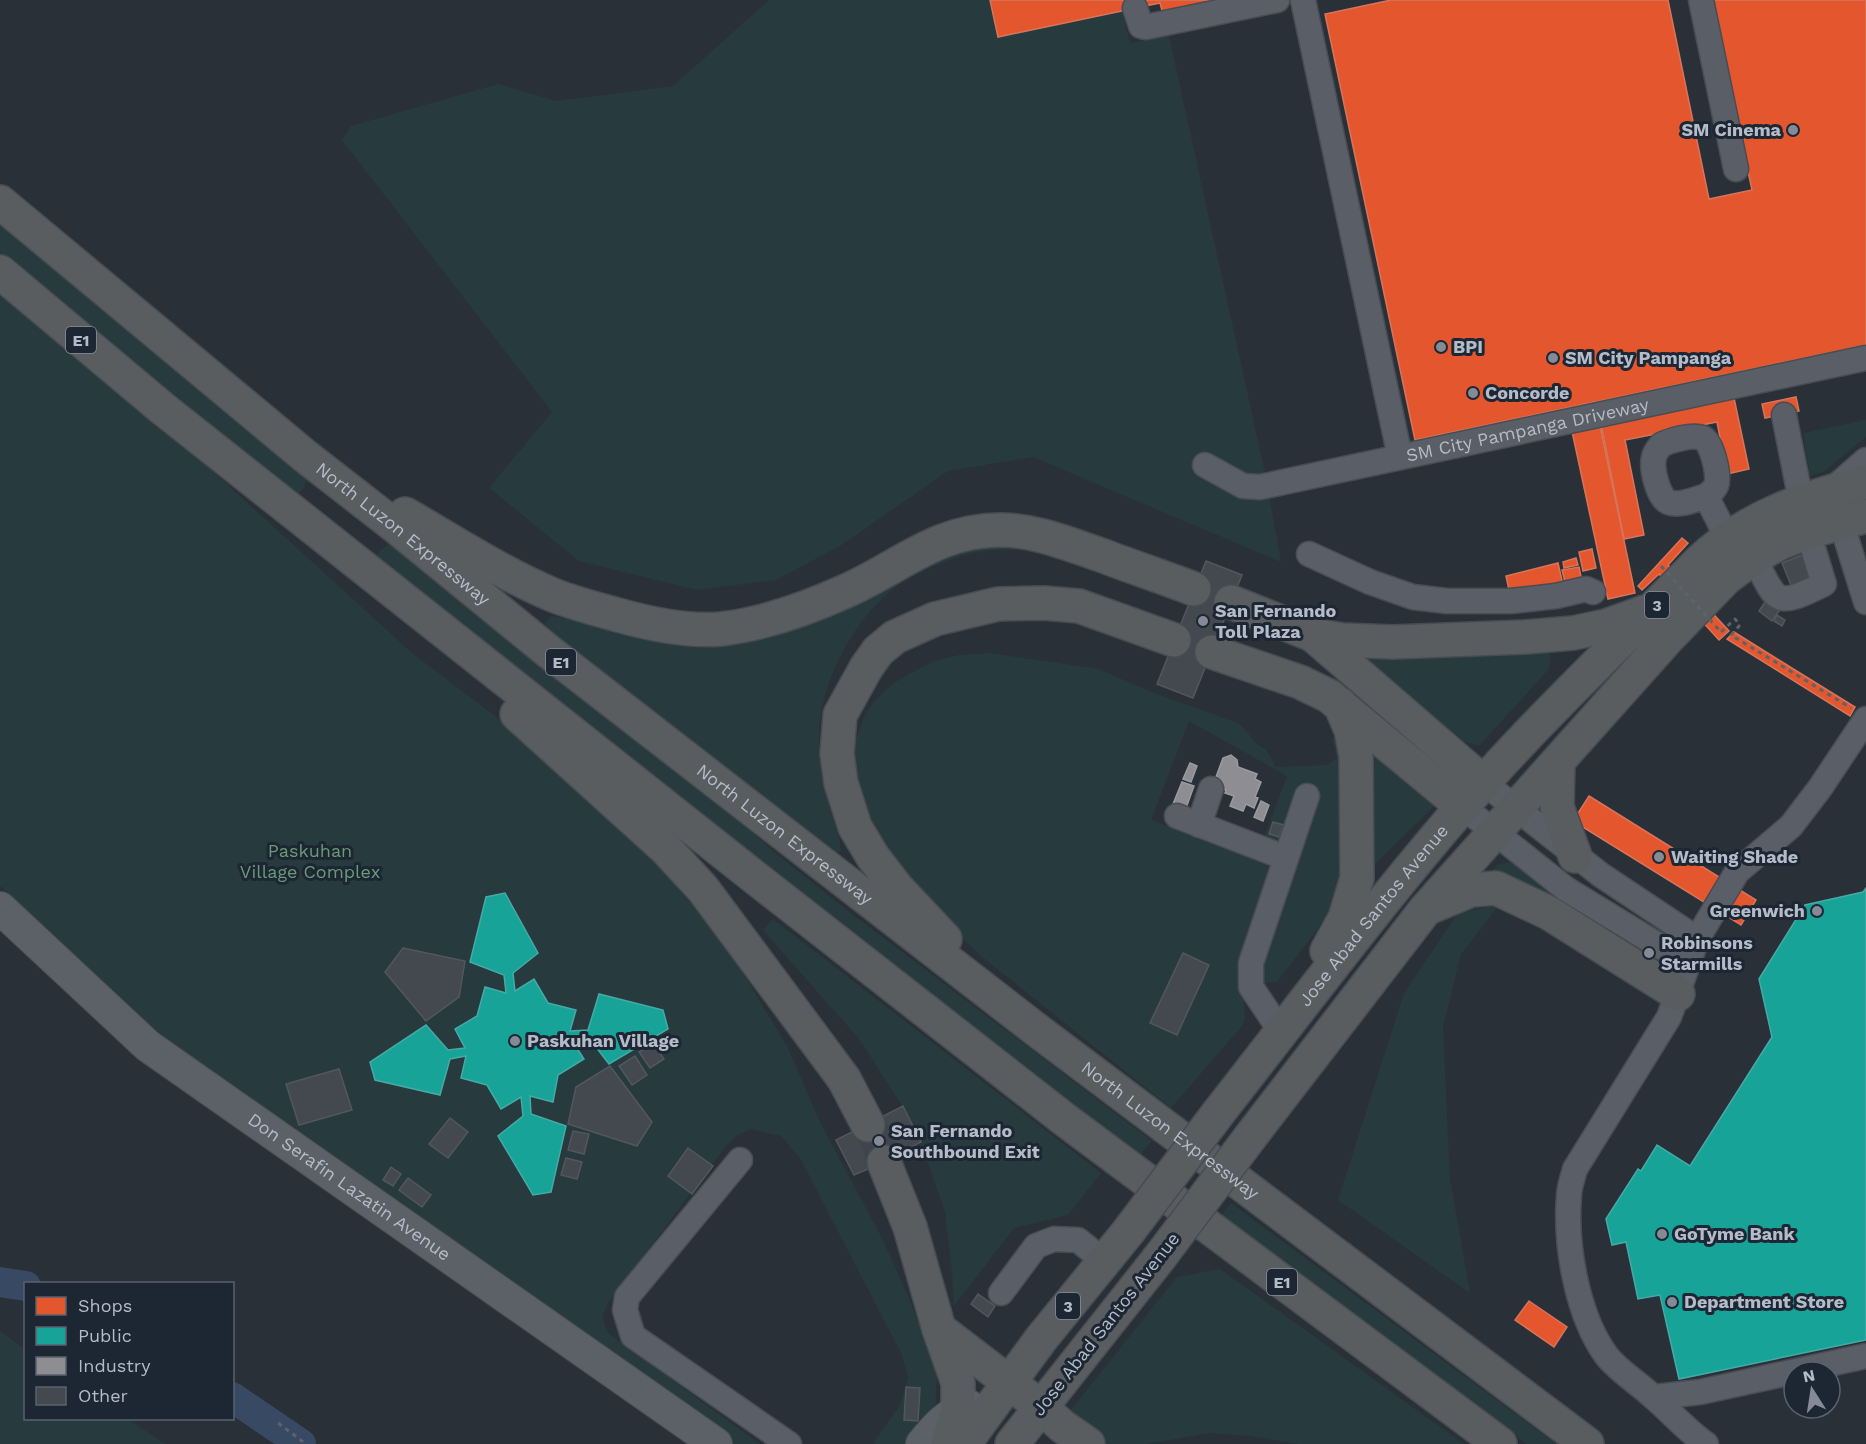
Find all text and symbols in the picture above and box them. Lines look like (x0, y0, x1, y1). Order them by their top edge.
place label: SM Cinema (1681, 119, 1782, 140)
marker: SM Cinema (1786, 123, 1800, 137)
road number: E1 (66, 327, 96, 353)
place label: BPI (1453, 336, 1483, 357)
marker: BPI (1434, 340, 1448, 354)
place label: SM City Pampanga (1565, 347, 1732, 368)
marker: SM City Pampanga (1546, 351, 1560, 365)
place label: Concorde (1485, 382, 1570, 403)
marker: Concorde (1466, 386, 1480, 400)
street label: SM City Pampanga Driveway (1404, 393, 1651, 466)
street label: North Luzon Expressway (312, 458, 495, 610)
road number: 3 (1645, 592, 1669, 618)
place label: San Fernando Toll Plaza (1215, 600, 1337, 642)
marker: San Fernando Toll Plaza (1196, 614, 1210, 628)
road number: E1 (546, 649, 576, 675)
street label: North Luzon Expressway (693, 759, 878, 909)
street label: Jose Abad Santos Avenue (1294, 820, 1452, 1010)
park label: Paskuhan Village Complex (240, 840, 380, 882)
place label: Waiting Shade (1671, 846, 1798, 867)
marker: Waiting Shade (1652, 850, 1666, 864)
place label: Greenwich (1710, 900, 1805, 921)
marker: Greenwich (1810, 904, 1824, 918)
place label: Robinsons Starmills (1661, 932, 1753, 974)
marker: Robinsons Starmills (1642, 946, 1656, 960)
place label: Paskuhan Village (527, 1030, 679, 1051)
marker: Paskuhan Village (508, 1034, 522, 1048)
street label: North Luzon Expressway (1077, 1056, 1264, 1204)
street label: Don Serafin Lazatin Avenue (244, 1108, 455, 1265)
place label: San Fernando Southbound Exit (891, 1120, 1040, 1162)
marker: San Fernando Southbound Exit (872, 1134, 886, 1148)
place label: GoTyme Bank (1674, 1223, 1795, 1244)
marker: GoTyme Bank (1655, 1227, 1669, 1241)
street label: Jose Abad Santos Avenue (1028, 1228, 1184, 1419)
road number: E1 (1267, 1269, 1297, 1295)
legend (24, 1282, 234, 1420)
place label: Department Store (1684, 1291, 1844, 1312)
road number: 3 (1056, 1293, 1080, 1319)
text: Shops (78, 1295, 132, 1316)
marker: Department Store (1665, 1295, 1679, 1309)
text: Public (78, 1325, 132, 1346)
text: Industry (78, 1355, 151, 1376)
north arrow (1782, 1360, 1842, 1420)
text: N (1801, 1365, 1817, 1386)
text: Other (78, 1385, 128, 1406)

